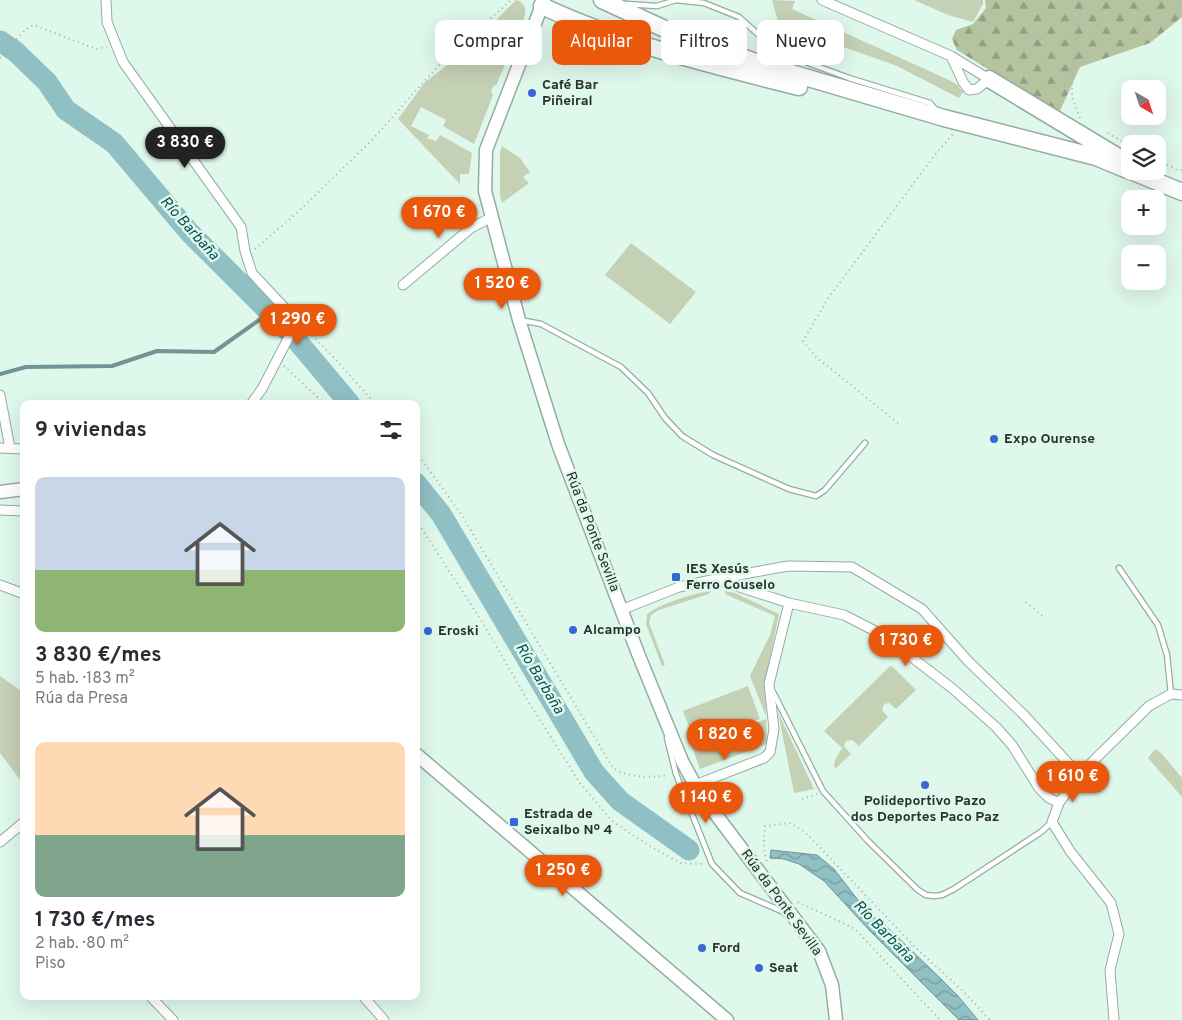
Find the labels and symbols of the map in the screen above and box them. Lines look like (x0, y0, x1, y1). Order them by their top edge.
place label: Café Bar Piñeiral (542, 77, 598, 110)
north arrow (1121, 80, 1166, 125)
marker: Café Bar Piñeiral (526, 87, 538, 99)
pin: 3 830 € (139, 126, 231, 169)
water label: Río Barbaña (155, 193, 223, 265)
pin: 1 670 € (393, 196, 485, 239)
pin: 1 520 € (456, 268, 548, 310)
pin: 1 290 € (252, 304, 344, 346)
place label: Expo Ourense (1004, 431, 1095, 448)
marker: Expo Ourense (988, 433, 1000, 445)
street label: Rúa da Ponte Sevilla (561, 470, 623, 594)
place label: IES Xesús Ferro Couselo (686, 561, 775, 594)
marker: IES Xesús Ferro Couselo (670, 571, 682, 583)
place label: Alcampo (583, 622, 641, 639)
place label: Eroski (438, 623, 479, 640)
marker: Alcampo (567, 624, 579, 636)
pin: 1 730 € (860, 624, 952, 667)
marker: Eroski (422, 625, 434, 637)
water label: Río Barbaña (510, 640, 568, 718)
pin: 1 820 € (679, 718, 771, 761)
pin: 1 610 € (1027, 760, 1119, 803)
marker: Polideportivo Pazo dos Deportes Paco Paz (919, 779, 931, 791)
pin: 1 140 € (660, 782, 752, 824)
place label: Polideportivo Pazo dos Deportes Paco Paz (851, 793, 999, 826)
place label: Estrada de Seixalbo Nº 4 (524, 806, 613, 839)
marker: Estrada de Seixalbo Nº 4 (508, 816, 520, 828)
street label: Rúa da Ponte Sevilla (737, 847, 825, 959)
pin: 1 250 € (517, 854, 609, 897)
water label: Río Barbaña (849, 897, 918, 967)
place label: Ford (712, 940, 740, 957)
marker: Ford (696, 942, 708, 954)
place label: Seat (769, 960, 798, 977)
marker: Seat (753, 962, 765, 974)

